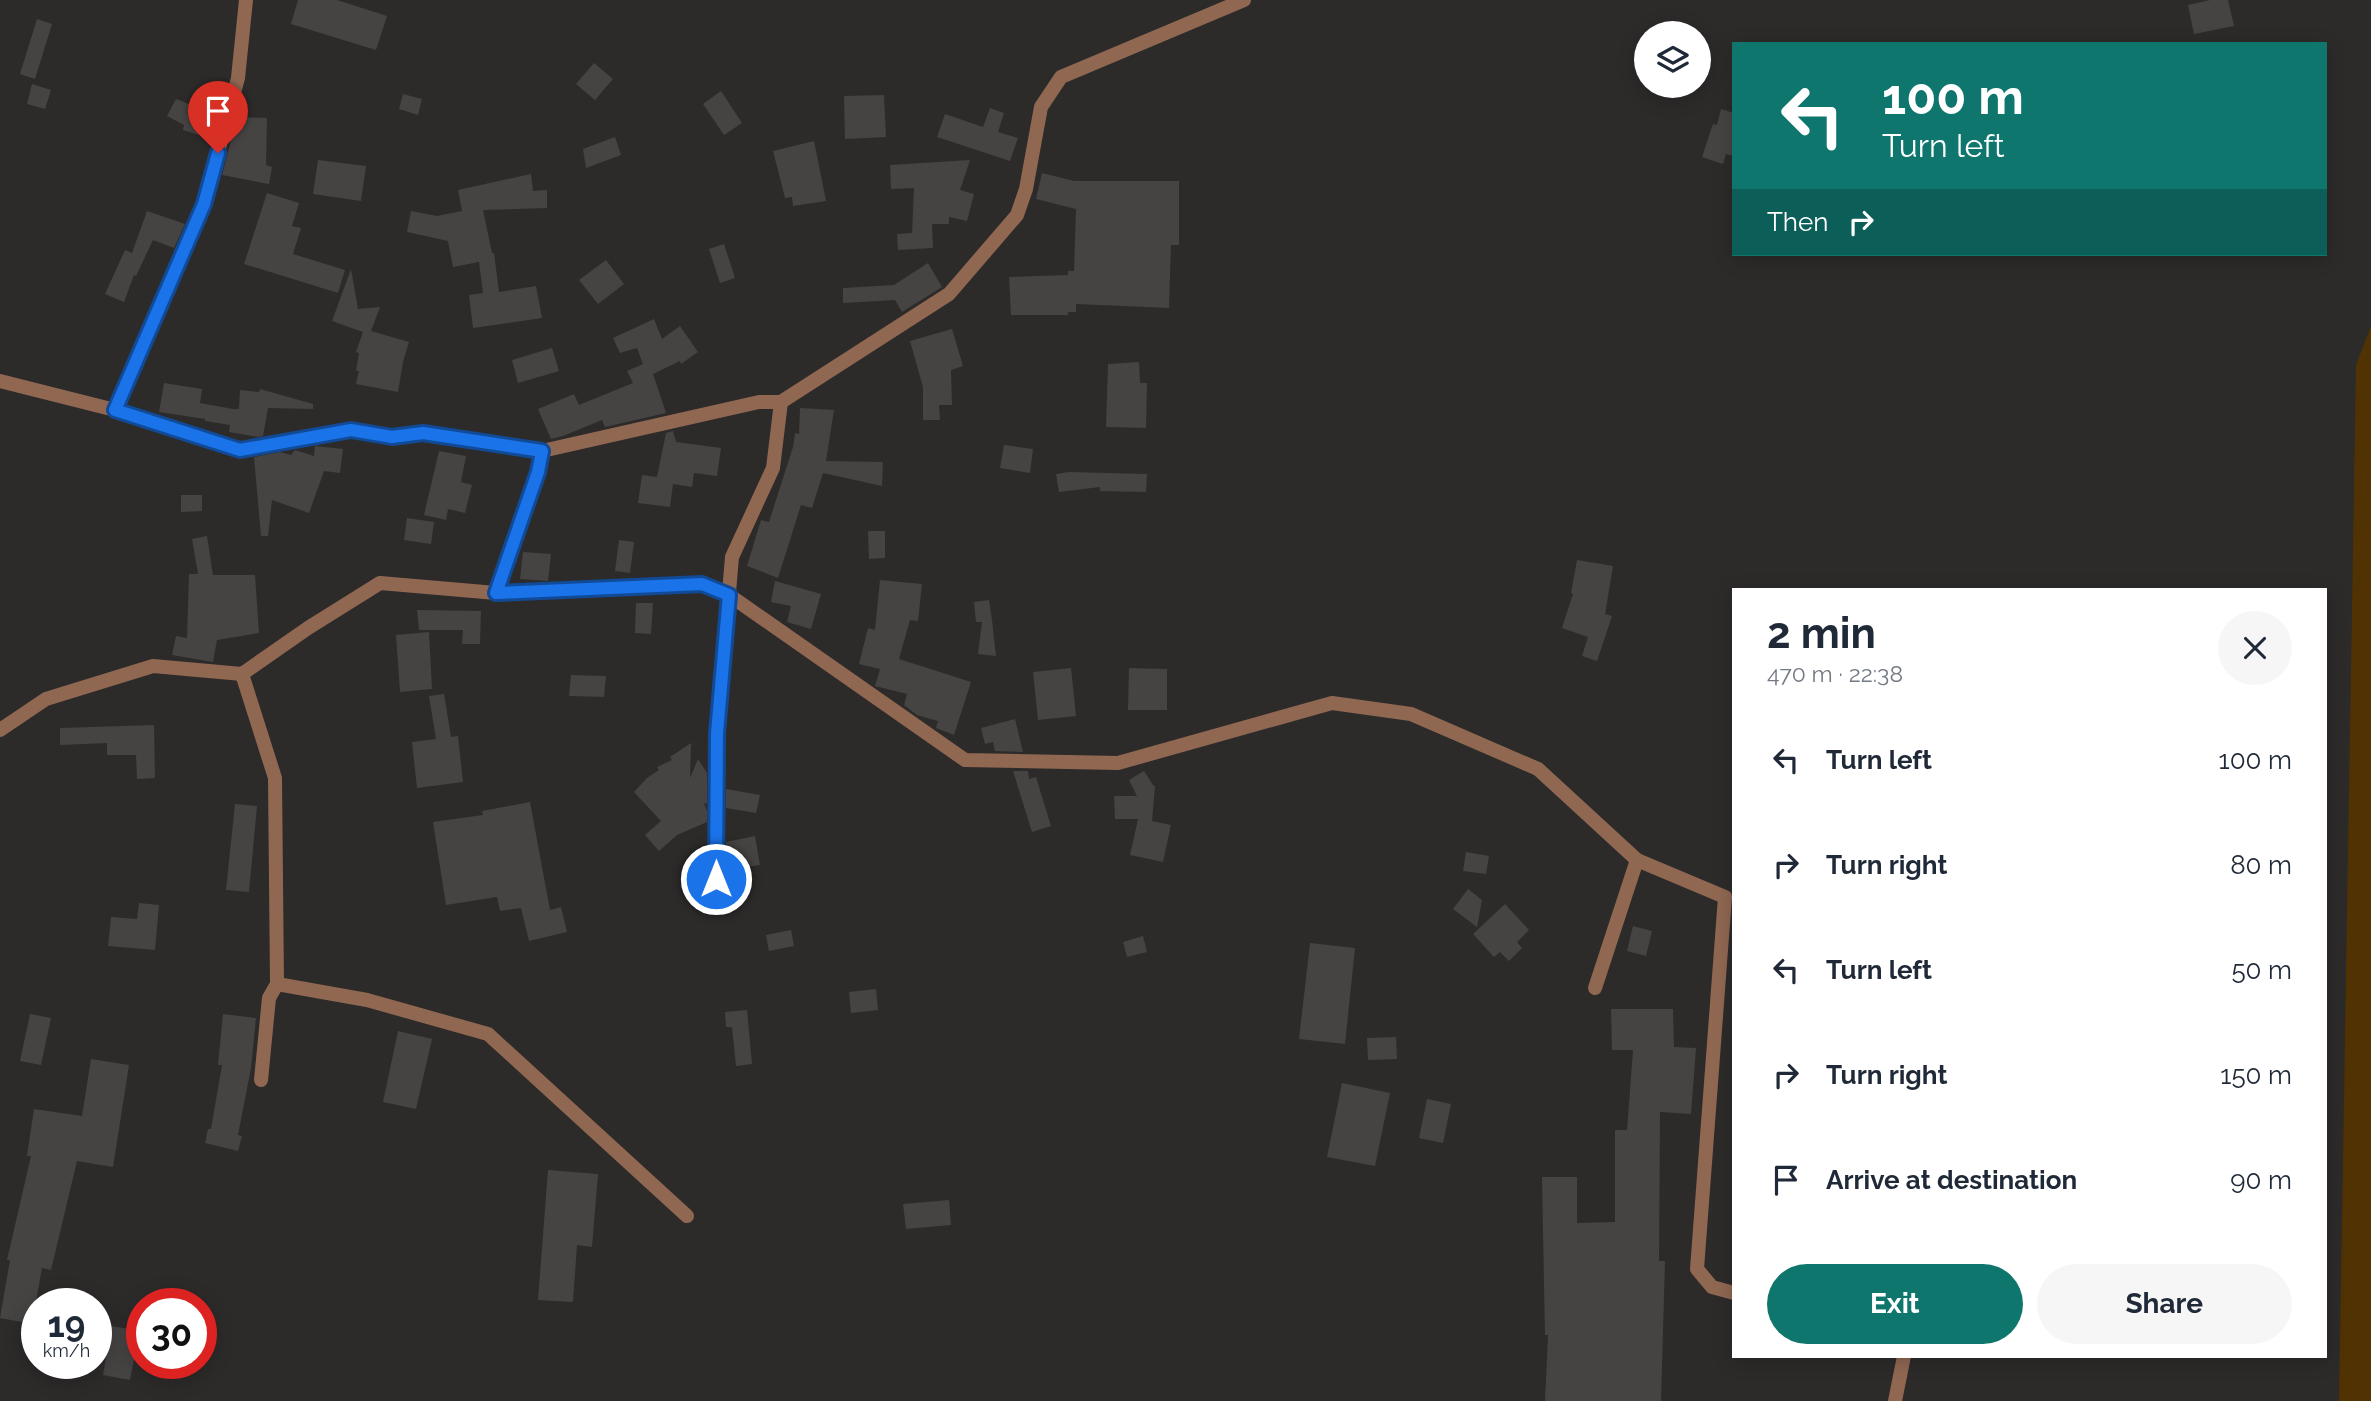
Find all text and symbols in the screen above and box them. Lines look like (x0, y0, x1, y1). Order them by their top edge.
map controls (1634, 21, 1711, 98)
button: layers (1634, 21, 1711, 98)
text: 100 m (1882, 68, 2024, 125)
icon: left (1767, 70, 1858, 161)
pin (188, 81, 248, 153)
icon: arrive (199, 92, 237, 130)
text: Turn left (1882, 127, 2004, 164)
icon: right (1842, 203, 1880, 241)
text: Then (1767, 207, 1828, 237)
text: 2 min (1767, 609, 1876, 658)
button: close (2218, 611, 2292, 685)
text: 470 m · 22:38 (1767, 660, 1903, 687)
icon: left (1767, 741, 1805, 779)
text: Turn left (1826, 745, 1932, 775)
text: 100 m (2219, 745, 2292, 775)
position arrow (679, 842, 753, 916)
icon: right (1767, 846, 1805, 884)
text: Turn right (1826, 850, 1947, 880)
text: 80 m (2230, 850, 2292, 880)
icon: left (1767, 951, 1805, 989)
text: Turn left (1826, 955, 1932, 985)
text: 50 m (2231, 955, 2292, 985)
icon: right (1767, 1056, 1805, 1094)
text: Turn right (1826, 1060, 1947, 1090)
text: 150 m (2220, 1060, 2292, 1090)
icon: arrive (1767, 1161, 1805, 1199)
text: Arrive at destination (1826, 1165, 2077, 1195)
text: 90 m (2230, 1165, 2292, 1195)
button: Exit (1767, 1264, 2023, 1344)
button: Share (2037, 1264, 2292, 1344)
speed limit sign: 30 (126, 1288, 217, 1379)
text: 19 (48, 1304, 85, 1345)
text: km/h (43, 1340, 90, 1361)

